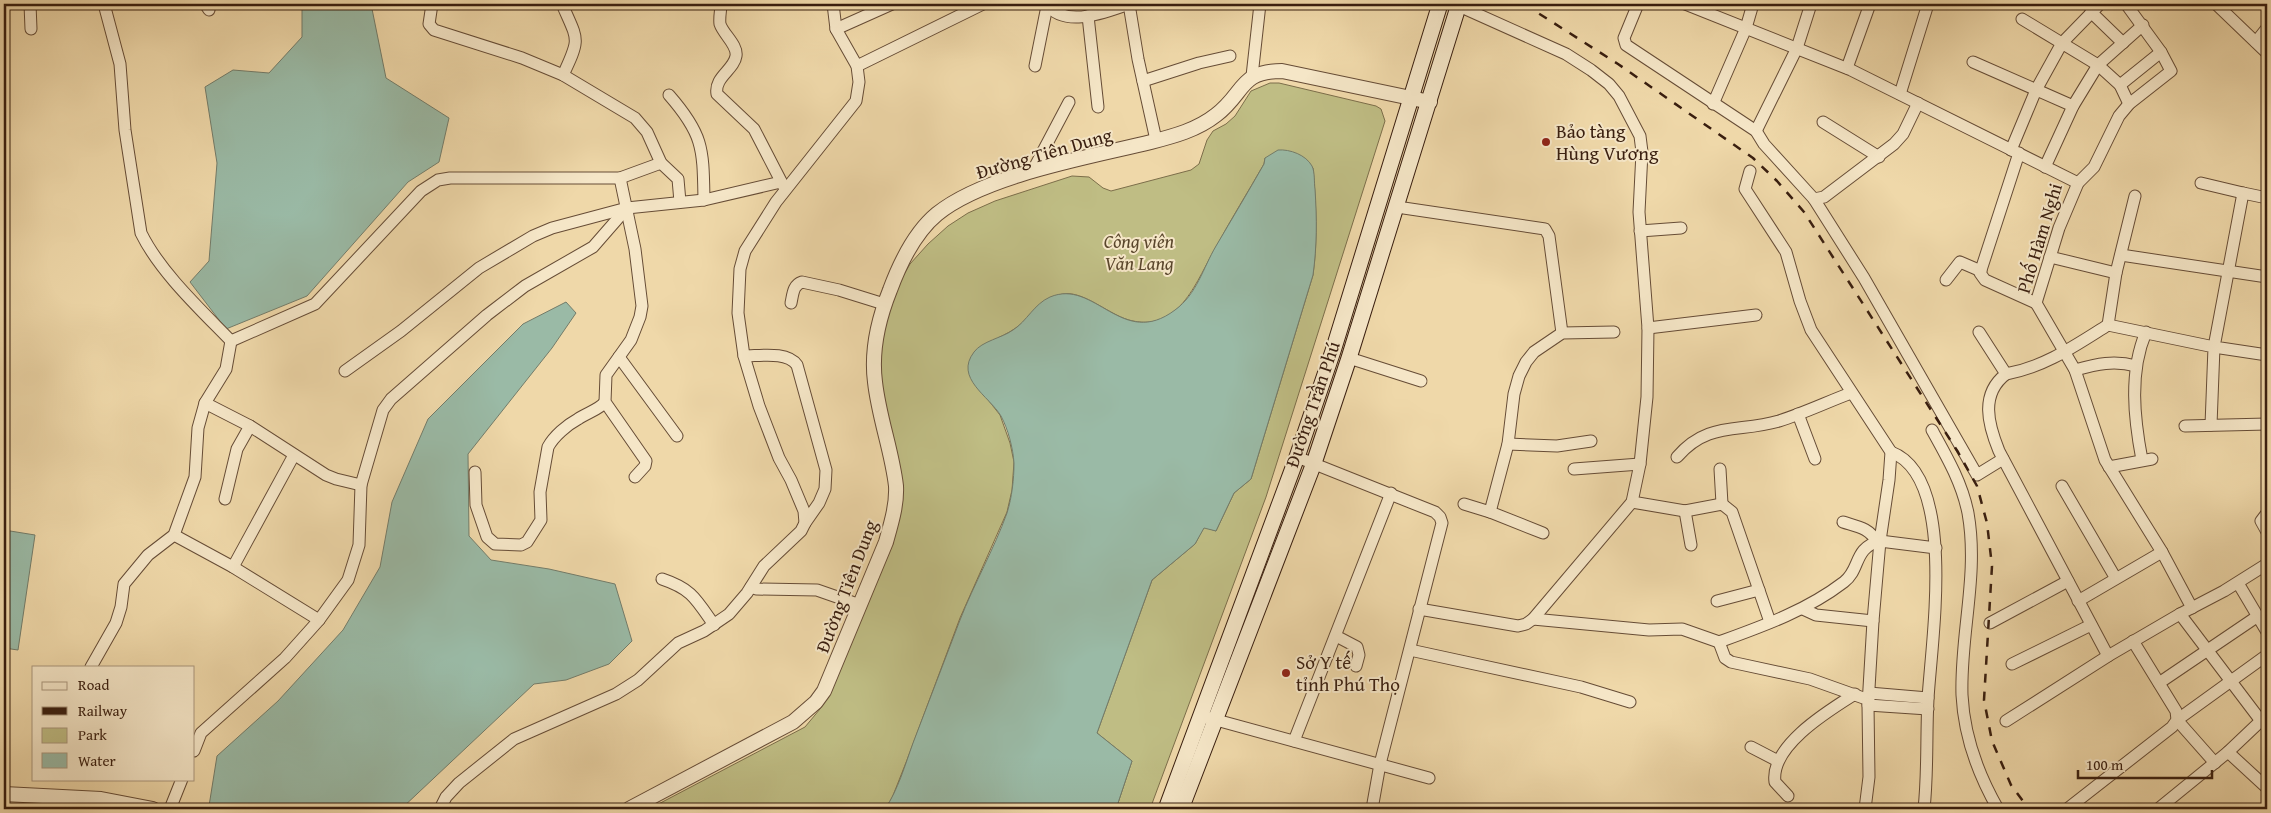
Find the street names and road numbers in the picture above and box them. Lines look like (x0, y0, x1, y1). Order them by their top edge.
street label: Đường Tiên Dung (973, 120, 1116, 186)
street label: Phố Hàm Nghi (2009, 179, 2069, 297)
street label: Đường Trần Phú (1277, 336, 1347, 471)
street label: Đường Tiên Dung (808, 515, 884, 656)

